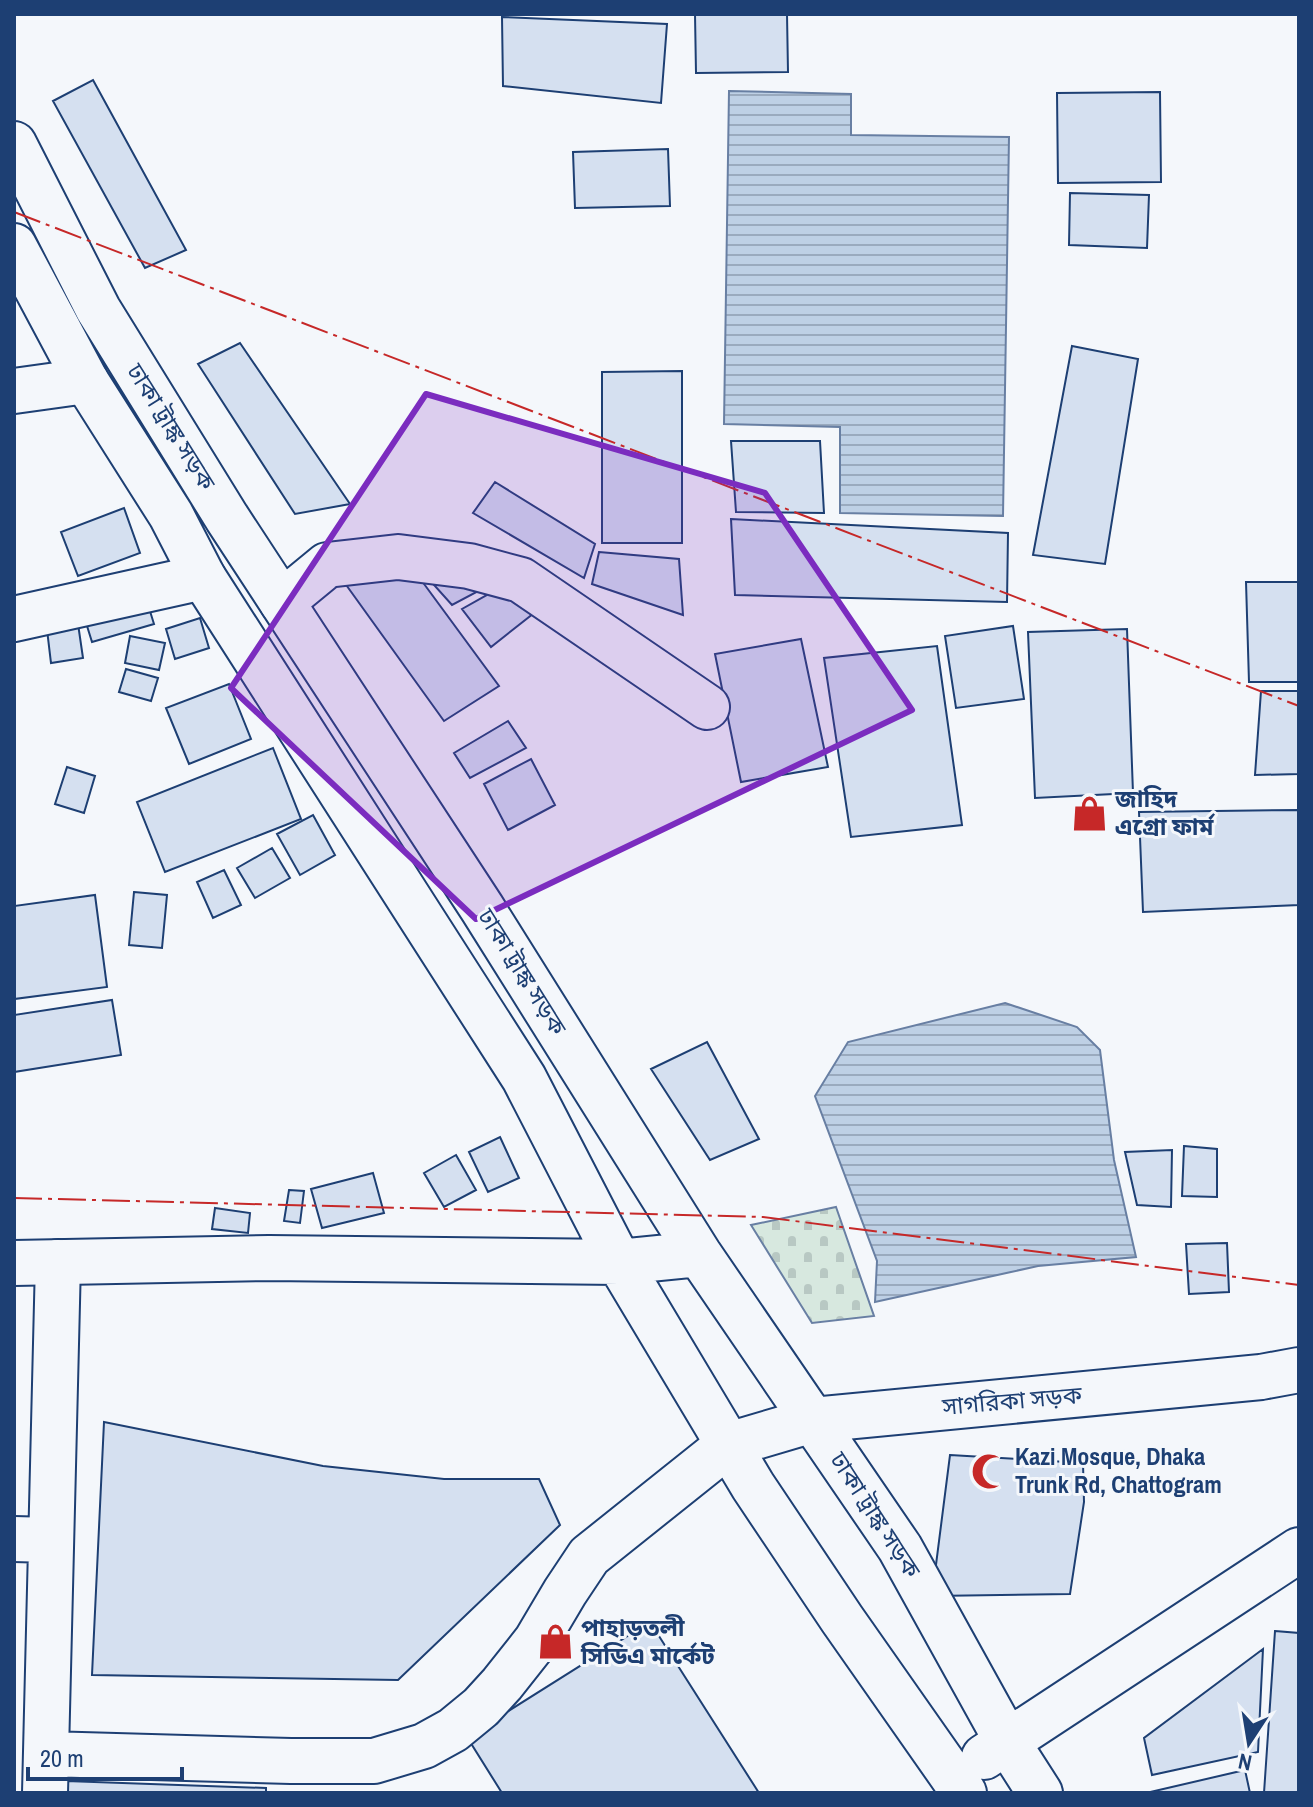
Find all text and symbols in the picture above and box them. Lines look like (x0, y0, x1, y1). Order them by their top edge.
street label: ঢাকা ট্রাঙ্ক সড়ক (120, 356, 224, 496)
place label: জাহিদ এগ্রো ফার্ম (1114, 782, 1215, 842)
shop icon: জাহিদ এগ্রো ফার্ম (1070, 794, 1108, 832)
street label: ঢাকা ট্রাঙ্ক সড়ক (471, 901, 575, 1041)
street label: সাগরিকা সড়ক (940, 1378, 1084, 1422)
place label: Kazi Mosque, Dhaka Trunk Rd, Chattogram (1015, 1440, 1222, 1500)
street label: ঢাকা ট্রাঙ্ক সড়ক (823, 1445, 929, 1584)
mosque icon: Kazi Mosque, Dhaka Trunk Rd, Chattogram (970, 1452, 1008, 1490)
place label: পাহাড়তলী সিডিএ মার্কেট (580, 1611, 715, 1671)
shop icon: পাহাড়তলী সিডিএ মার্কেট (536, 1623, 574, 1661)
north arrow (1209, 1703, 1289, 1783)
scale bar (28, 1731, 182, 1781)
text: 20 m (40, 1742, 84, 1774)
text: N (1235, 1747, 1254, 1779)

